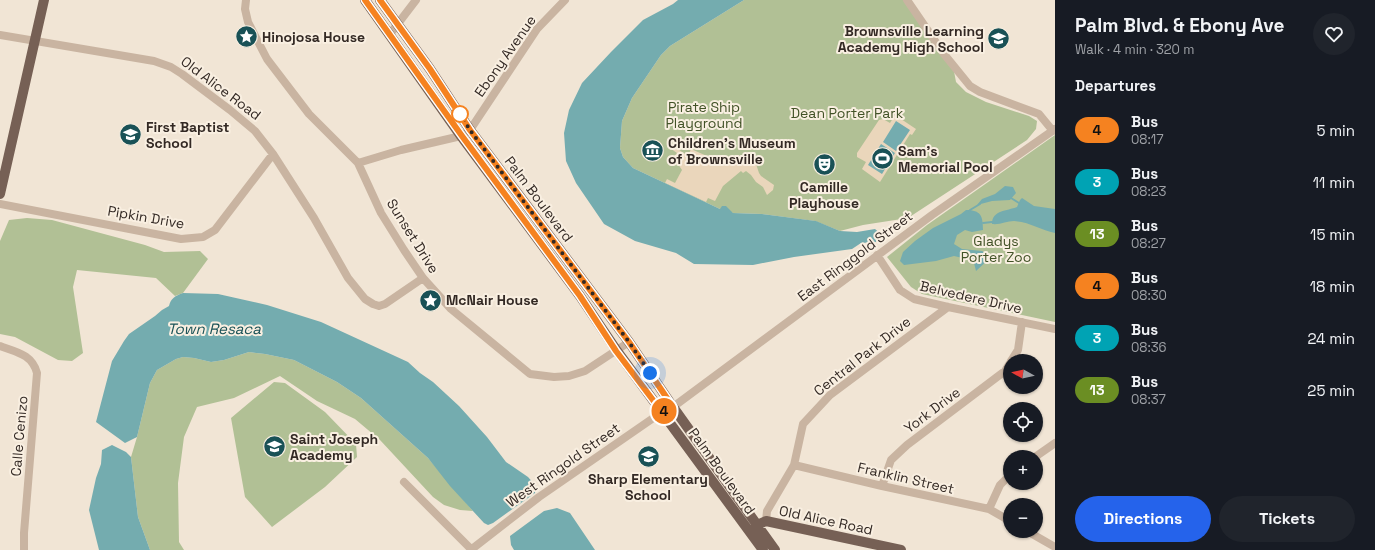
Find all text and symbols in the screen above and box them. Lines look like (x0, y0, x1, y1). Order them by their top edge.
street label: Ebony Avenue (470, 12, 540, 100)
text: Palm Blvd. & Ebony Ave (1075, 13, 1284, 38)
button: heart (1313, 13, 1355, 55)
place label: Brownsville Learning Academy High School (838, 22, 984, 56)
place icon: Hinojosa House (233, 24, 259, 50)
school or university icon: Brownsville Learning Academy High School (986, 26, 1012, 52)
place label: Hinojosa House (262, 28, 365, 46)
text: Walk · 4 min · 320 m (1075, 41, 1194, 58)
street label: Old Alice Road (177, 52, 265, 124)
text: Departures (1075, 76, 1156, 95)
park label: Pirate Ship Playground (665, 98, 743, 132)
park label: Dean Porter Park (791, 104, 904, 122)
unlabelled marker (451, 105, 469, 123)
text: Bus (1131, 112, 1158, 131)
place label: First Baptist School (146, 118, 230, 152)
text: 4 (1093, 121, 1101, 139)
text: 5 min (1316, 121, 1355, 140)
school or university icon: First Baptist School (117, 122, 143, 148)
text: 08:17 (1131, 131, 1164, 148)
place label: Children’s Museum of Brownsville (668, 134, 796, 168)
museum icon: Children’s Museum of Brownsville (639, 138, 665, 164)
place label: Sam's Memorial Pool (898, 142, 993, 176)
sports icon: Sam's Memorial Pool (869, 146, 895, 172)
theatre icon: Camille Playhouse (811, 152, 837, 178)
street label: Palm Boulevard (501, 153, 577, 245)
text: Bus (1131, 164, 1158, 183)
text: 3 (1093, 173, 1101, 191)
text: 11 min (1313, 173, 1355, 192)
place label: Camille Playhouse (789, 178, 859, 212)
text: 08:23 (1131, 183, 1166, 200)
street label: Sunset Drive (383, 195, 443, 277)
street label: Pipkin Drive (106, 201, 186, 233)
street label: East Ringgold Street (794, 207, 916, 305)
text: Bus (1131, 216, 1158, 235)
text: 13 (1090, 225, 1104, 243)
text: 15 min (1310, 225, 1355, 244)
park label: Gladys Porter Zoo (961, 232, 1031, 266)
text: 08:27 (1131, 235, 1166, 252)
text: Bus (1131, 268, 1158, 287)
street label: Belvedere Drive (918, 277, 1024, 317)
text: 4 (1093, 277, 1101, 295)
text: 18 min (1310, 277, 1355, 296)
place icon: McNair House (418, 287, 444, 313)
text: 08:30 (1131, 287, 1167, 304)
place label: McNair House (446, 291, 539, 309)
street label: Central Park Drive (810, 312, 914, 400)
water label: Town Resaca (167, 319, 261, 338)
text: Bus (1131, 320, 1158, 339)
text: 3 (1093, 329, 1101, 347)
text: 24 min (1307, 329, 1355, 348)
text: 08:36 (1131, 339, 1167, 356)
north arrow (1003, 354, 1043, 394)
map controls (1003, 354, 1043, 538)
your location (640, 363, 660, 383)
text: Bus (1131, 372, 1158, 391)
text: 13 (1090, 381, 1104, 399)
text: 25 min (1307, 381, 1355, 400)
street label: York Drive (900, 383, 964, 437)
text: 08:37 (1131, 391, 1166, 408)
street label: Calle Cenizo (7, 395, 31, 477)
line badge: 4 (651, 398, 677, 424)
text: 4 (660, 402, 668, 420)
button: locate (1003, 402, 1043, 442)
street label: West Ringold Street (503, 419, 623, 511)
street label: Palm Boulevard (685, 424, 759, 518)
place label: Saint Joseph Academy (290, 430, 378, 464)
school or university icon: Saint Joseph Academy (262, 434, 288, 460)
school or university icon: Sharp Elementary School (635, 444, 661, 470)
button: + (1003, 450, 1043, 490)
street label: Franklin Street (856, 458, 956, 498)
place label: Sharp Elementary School (588, 470, 708, 504)
button: Directions (1075, 496, 1211, 542)
button: Tickets (1219, 496, 1355, 542)
button: − (1003, 498, 1043, 538)
street label: Old Alice Road (777, 501, 875, 539)

